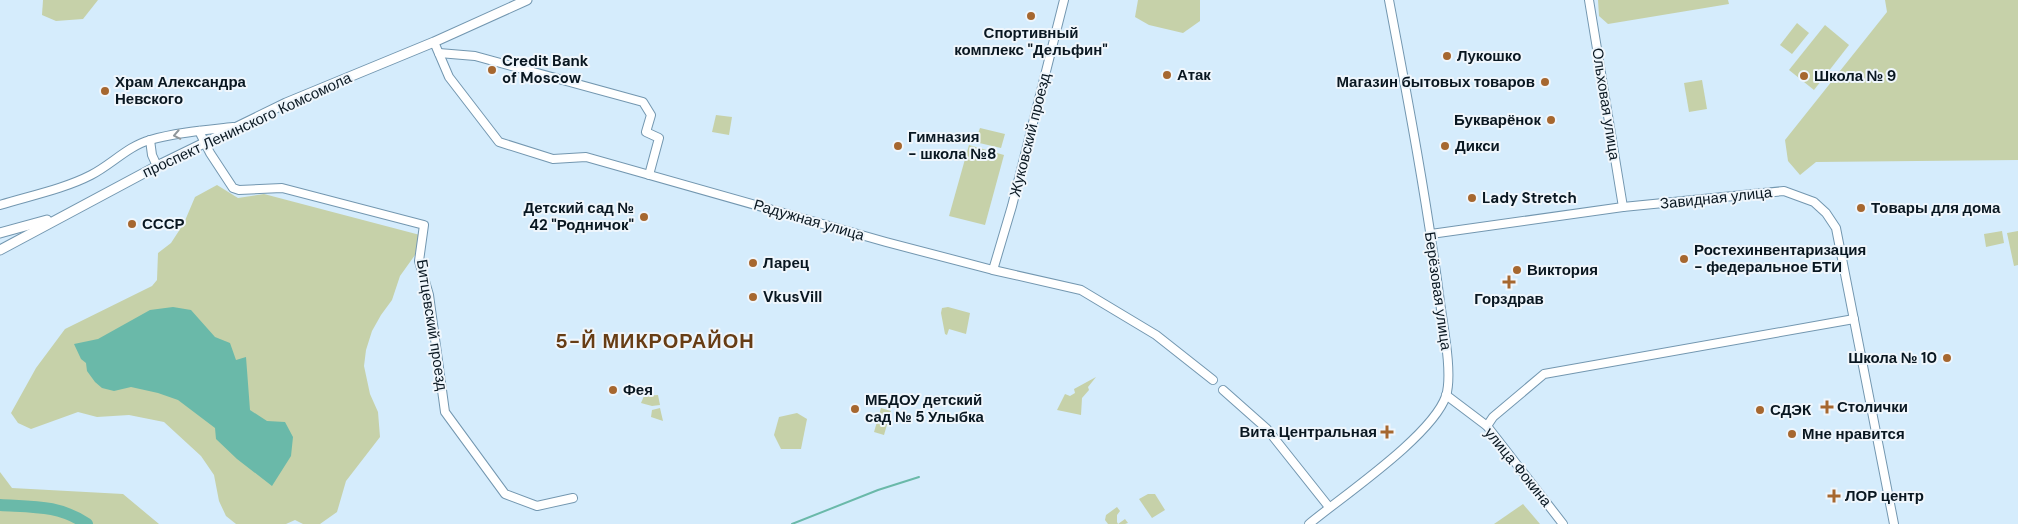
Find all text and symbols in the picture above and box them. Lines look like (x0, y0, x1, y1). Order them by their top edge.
marker: Спортивный комплекс "Дельфин" (1025, 10, 1037, 22)
place label: Спортивный комплекс "Дельфин" (954, 23, 1108, 60)
place label: Лукошко (1457, 46, 1521, 66)
street label: Ольховая улица (1587, 47, 1625, 162)
marker: Лукошко (1441, 50, 1453, 62)
place label: Credit Bank of Moscow (502, 51, 589, 88)
marker: Credit Bank of Moscow (486, 64, 498, 76)
place label: Атак (1177, 65, 1211, 85)
place label: Школа № 9 (1814, 66, 1896, 86)
street label: проспект Ленинского Комсомола (139, 67, 355, 182)
marker: Атак (1161, 69, 1173, 81)
marker: Школа № 9 (1798, 70, 1810, 82)
street label: Жуковский проезд (1005, 71, 1055, 199)
place label: Храм Александра Невского (115, 72, 247, 109)
place label: Магазин бытовых товаров (1336, 72, 1535, 92)
marker: Магазин бытовых товаров (1539, 76, 1551, 88)
marker: Храм Александра Невского (99, 85, 111, 97)
place label: Букварёнок (1454, 110, 1541, 130)
marker: Букварёнок (1545, 114, 1557, 126)
place label: Гимназия - школа №8 (908, 127, 996, 164)
one-way arrow (172, 129, 181, 140)
place label: Дикси (1455, 136, 1500, 156)
marker: Гимназия - школа №8 (892, 140, 904, 152)
marker: Дикси (1439, 140, 1451, 152)
street label: Завидная улица (1659, 182, 1774, 214)
place label: Lady Stretch (1482, 188, 1577, 208)
marker: Lady Stretch (1466, 192, 1478, 204)
street label: Радужная улица (751, 195, 867, 246)
place label: Детский сад № 42 "Родничок" (523, 198, 634, 235)
place label: Товары для дома (1871, 198, 2001, 218)
marker: Товары для дома (1855, 202, 1867, 214)
marker: Детский сад № 42 "Родничок" (638, 211, 650, 223)
place label: СССР (142, 214, 185, 234)
marker: СССР (126, 218, 138, 230)
street label: Берёзовая улица (1420, 230, 1456, 352)
place label: Ростехинвентаризация - федеральное БТИ (1694, 240, 1866, 277)
place label: Ларец (763, 253, 810, 273)
marker: Ростехинвентаризация - федеральное БТИ (1678, 253, 1690, 265)
marker: Ларец (747, 257, 759, 269)
street label: Битцевский проезд (412, 258, 452, 392)
place label: Виктория (1527, 260, 1598, 280)
marker: Виктория (1511, 264, 1523, 276)
marker: Горздрав (1503, 276, 1515, 288)
place label: VkusVill (763, 287, 822, 307)
place label: Горздрав (1474, 289, 1544, 309)
marker: VkusVill (747, 291, 759, 303)
district label: 5-Й МИКРОРАЙОН (555, 328, 755, 354)
place label: Школа № 10 (1848, 348, 1937, 368)
marker: Школа № 10 (1941, 352, 1953, 364)
place label: Фея (623, 380, 653, 400)
marker: Фея (607, 384, 619, 396)
place label: МБДОУ детский сад № 5 Улыбка (865, 390, 985, 427)
place label: Столички (1837, 397, 1908, 417)
place label: СДЭК (1770, 400, 1812, 420)
marker: Столички (1821, 401, 1833, 413)
marker: МБДОУ детский сад № 5 Улыбка (849, 403, 861, 415)
marker: СДЭК (1754, 404, 1766, 416)
place label: Вита Центральная (1239, 422, 1377, 442)
street label: улица Фокина (1480, 423, 1557, 511)
place label: Мне нравится (1802, 424, 1905, 444)
marker: Вита Центральная (1381, 426, 1393, 438)
marker: Мне нравится (1786, 428, 1798, 440)
place label: ЛОР центр (1845, 486, 1924, 506)
marker: ЛОР центр (1827, 489, 1841, 503)

